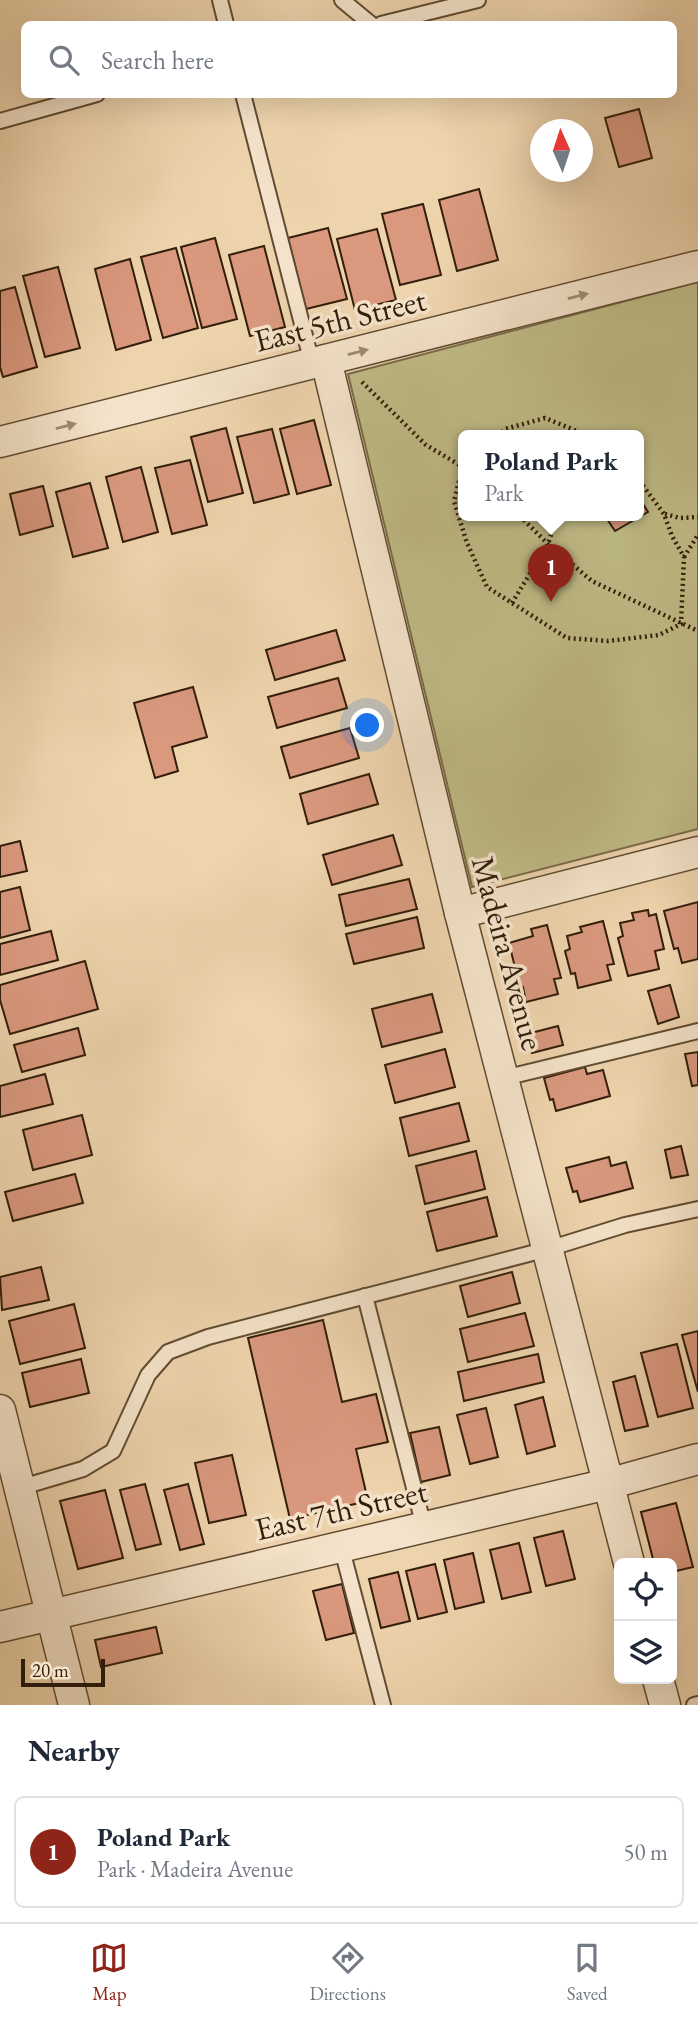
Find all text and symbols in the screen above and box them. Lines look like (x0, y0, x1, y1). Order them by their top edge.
search box (21, 21, 677, 98)
icon: search (45, 41, 83, 79)
text: Search here (101, 43, 214, 77)
north arrow (530, 119, 593, 182)
street label: East 5th Street (250, 278, 430, 362)
one-way arrow (568, 290, 590, 301)
one-way arrow (347, 346, 369, 357)
one-way arrow (55, 420, 77, 431)
popup (458, 430, 644, 521)
text: Poland Park (484, 444, 618, 478)
text: Park (484, 478, 524, 508)
pin: 1 (528, 544, 574, 602)
your location (350, 708, 384, 742)
street label: Madeira Avenue (462, 851, 554, 1055)
street label: East 7th Street (251, 1470, 431, 1550)
map controls (614, 1558, 677, 1684)
button: locate (614, 1558, 677, 1621)
button: layers (614, 1621, 677, 1684)
scale bar (21, 1656, 105, 1688)
text: 20 m (32, 1658, 69, 1683)
text: Nearby (28, 1731, 120, 1770)
text: Poland Park (97, 1820, 230, 1854)
text: 1 (47, 1837, 59, 1867)
text: 50 m (623, 1837, 668, 1867)
text: Park · Madeira Avenue (97, 1854, 293, 1884)
tab: Map (90, 1939, 128, 2006)
tab: Directions (309, 1939, 386, 2006)
tab: Saved (567, 1939, 608, 2006)

